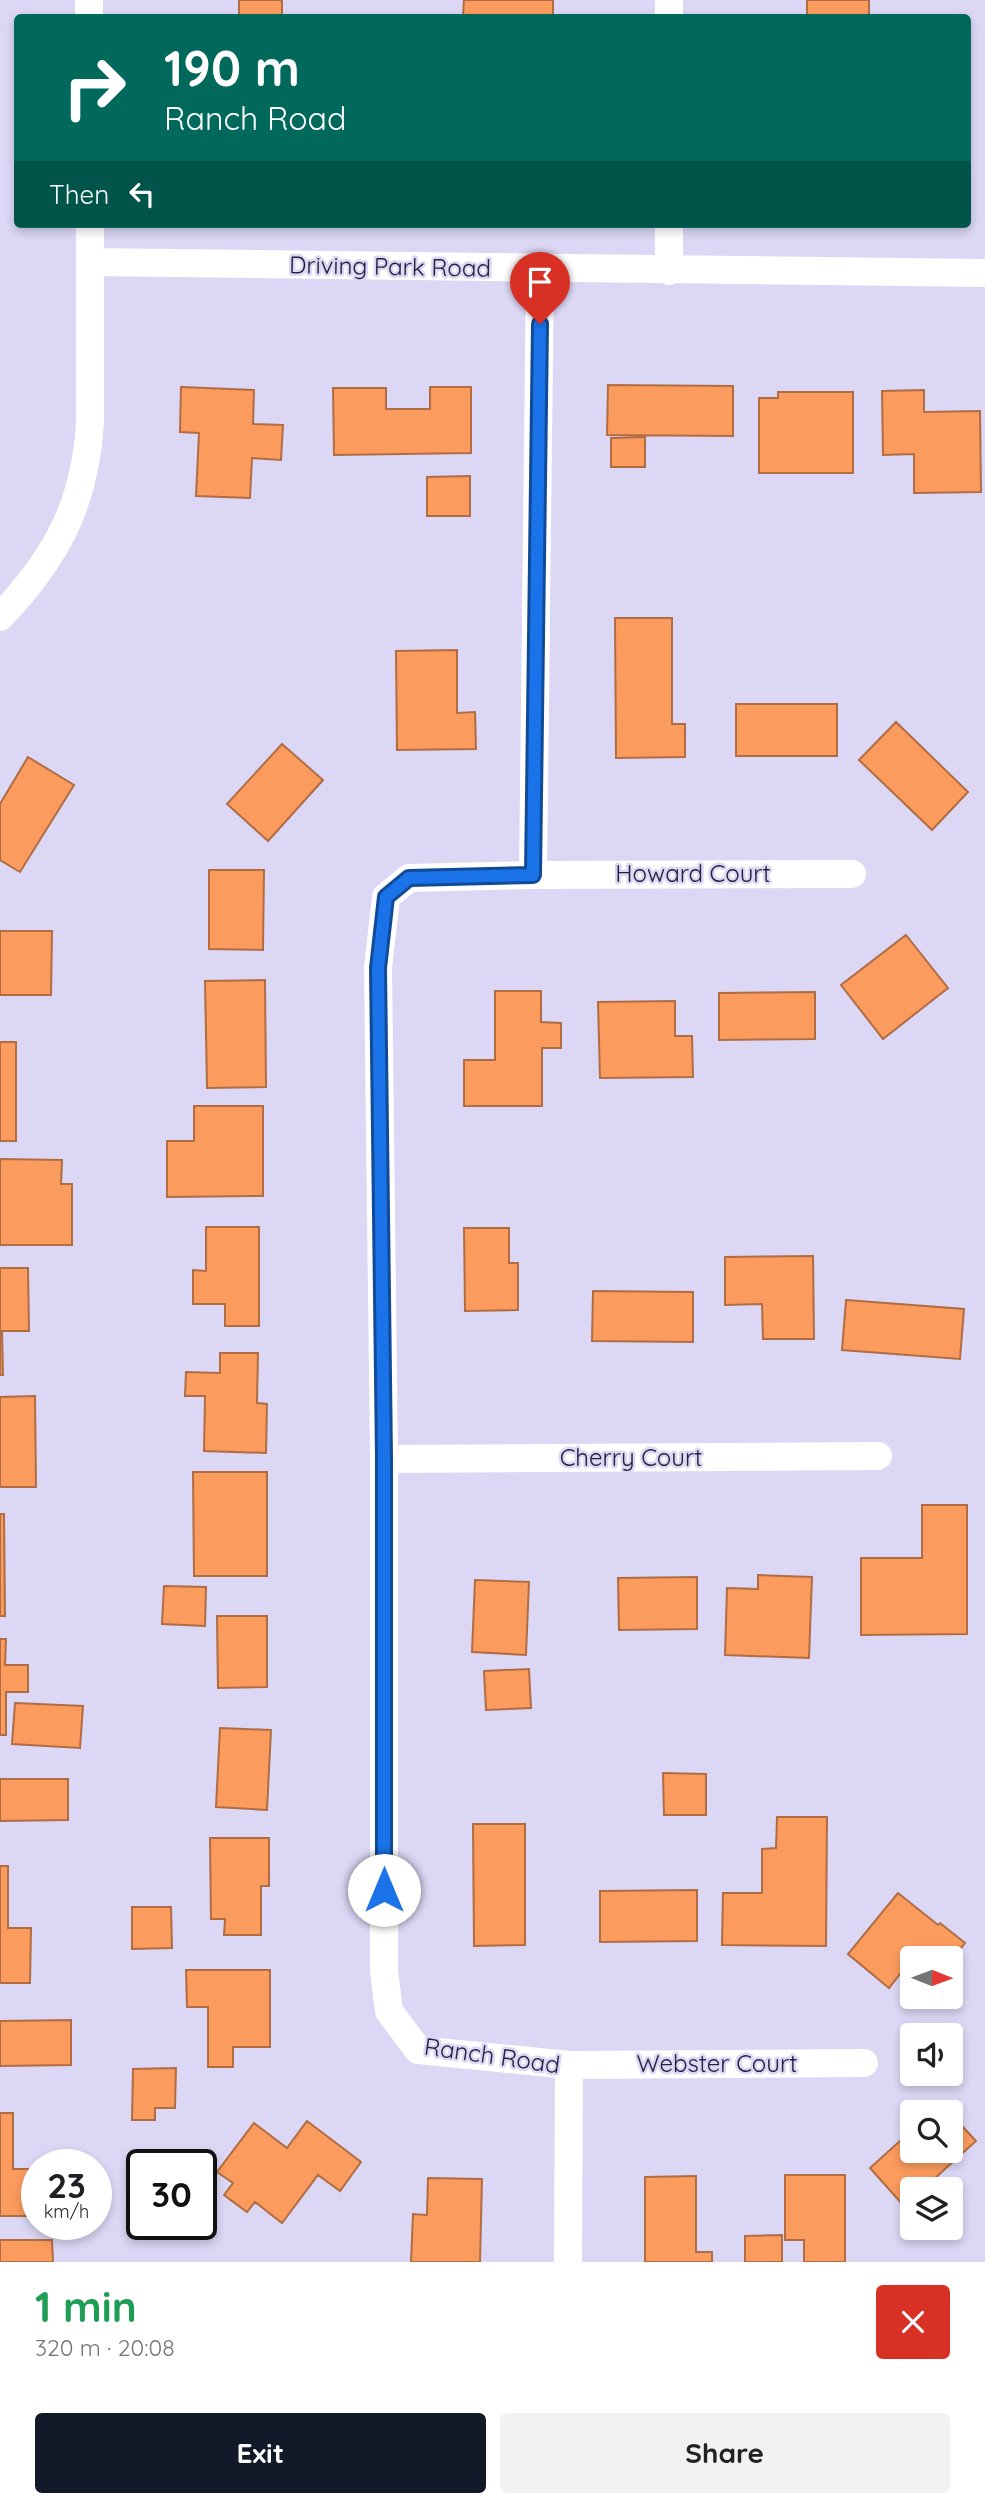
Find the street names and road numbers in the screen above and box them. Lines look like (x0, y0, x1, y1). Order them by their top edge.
street label: Driving Park Road (289, 249, 491, 283)
street label: Howard Court (615, 858, 771, 888)
street label: Cherry Court (560, 1442, 702, 1472)
street label: Ranch Road (422, 2031, 562, 2079)
street label: Webster Court (637, 2048, 797, 2078)

